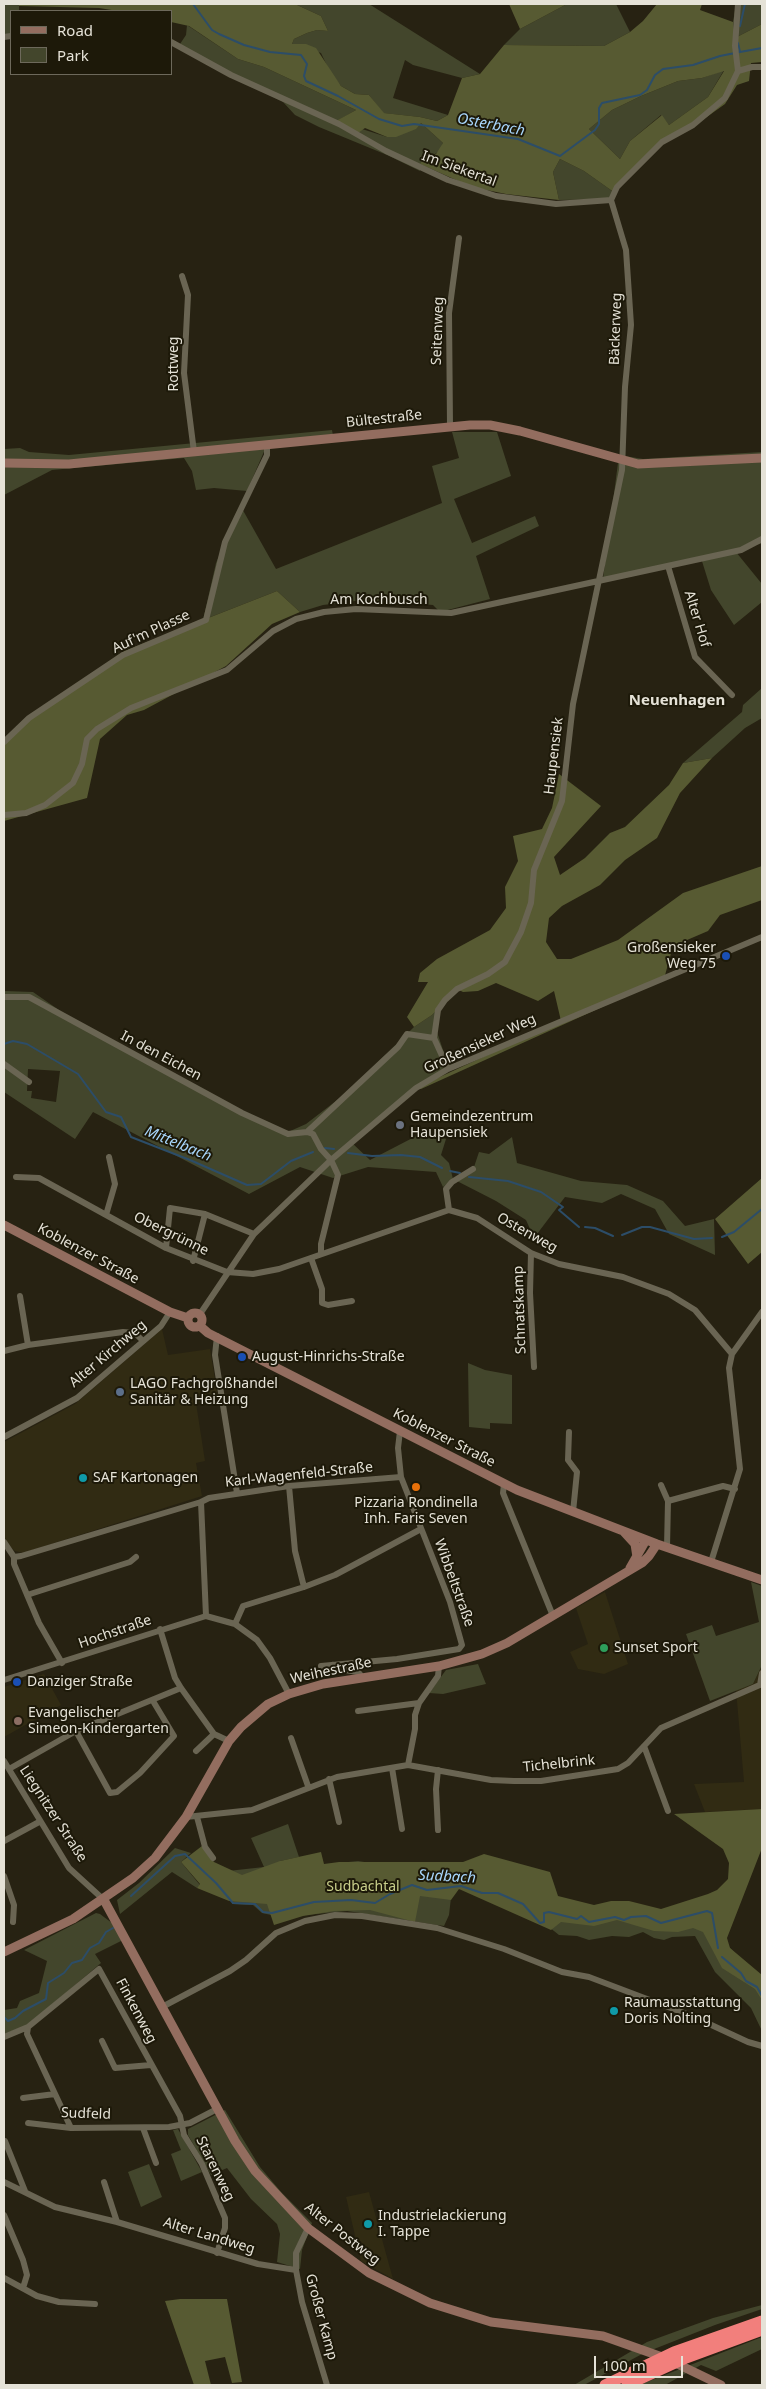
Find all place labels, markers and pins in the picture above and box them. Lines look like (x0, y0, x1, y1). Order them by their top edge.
place label: Großensieker Weg 75 (627, 940, 716, 972)
marker: Großensieker Weg 75 (720, 950, 732, 962)
place label: Gemeindezentrum Haupensiek (410, 1109, 533, 1142)
marker: Gemeindezentrum Haupensiek (394, 1119, 406, 1131)
place label: August-Hinrichs-Straße (252, 1349, 405, 1365)
marker: August-Hinrichs-Straße (236, 1351, 248, 1363)
place label: LAGO Fachgroßhandel Sanitär & Heizung (130, 1376, 278, 1408)
marker: LAGO Fachgroßhandel Sanitär & Heizung (114, 1386, 126, 1398)
place label: SAF Kartonagen (93, 1470, 198, 1486)
marker: SAF Kartonagen (77, 1472, 89, 1484)
marker: Pizzaria Rondinella Inh. Faris Seven (410, 1481, 422, 1493)
place label: Pizzaria Rondinella Inh. Faris Seven (354, 1495, 478, 1528)
place label: Sunset Sport (614, 1640, 698, 1656)
marker: Sunset Sport (598, 1642, 610, 1654)
place label: Danziger Straße (27, 1674, 133, 1690)
marker: Danziger Straße (11, 1676, 23, 1688)
place label: Evangelischer Simeon-Kindergarten (28, 1705, 169, 1738)
marker: Evangelischer Simeon-Kindergarten (12, 1715, 24, 1727)
place label: Raumausstattung Doris Nolting (624, 1995, 741, 2028)
marker: Raumausstattung Doris Nolting (608, 2005, 620, 2017)
place label: Industrielackierung I. Tappe (378, 2208, 507, 2240)
marker: Industrielackierung I. Tappe (362, 2218, 374, 2230)

